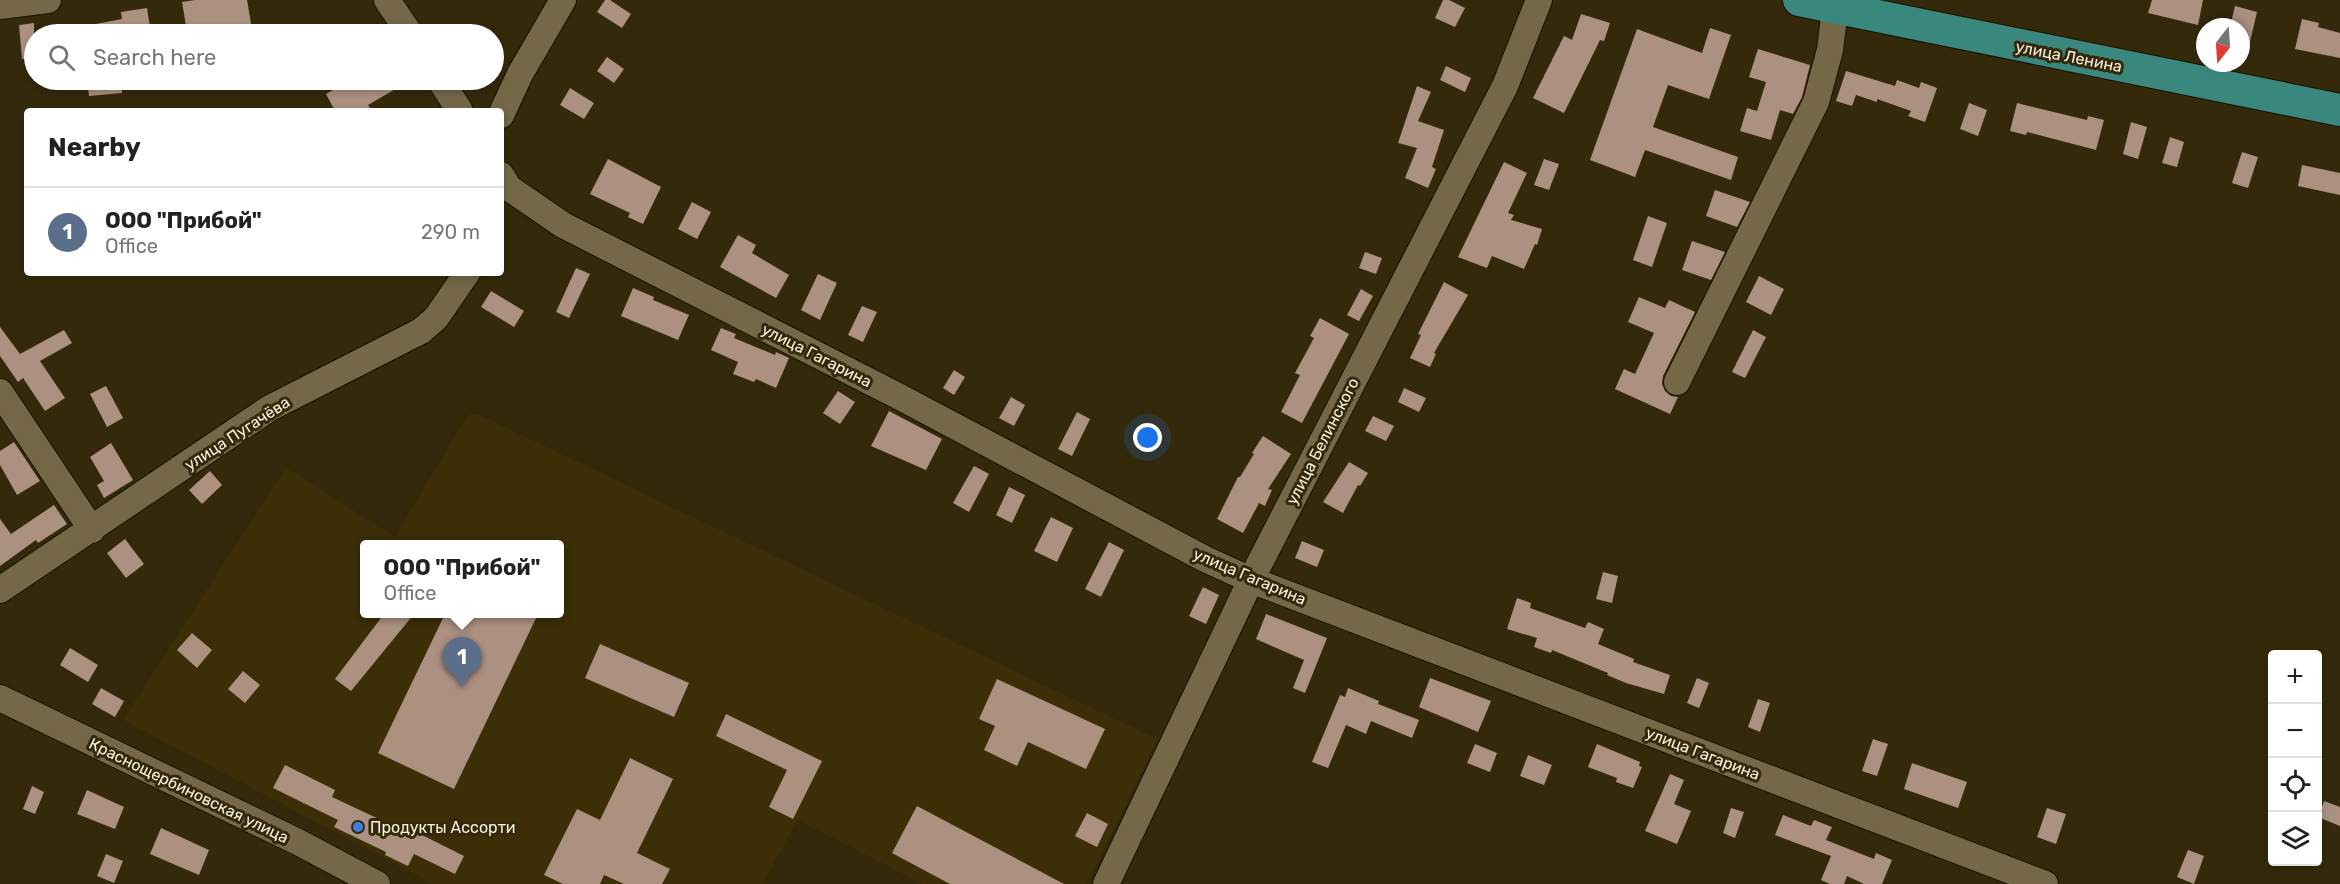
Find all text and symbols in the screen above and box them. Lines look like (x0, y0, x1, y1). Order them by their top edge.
north arrow (2196, 18, 2250, 72)
search box (24, 24, 504, 90)
street label: улица Ленина (2014, 37, 2124, 76)
icon: search (45, 41, 78, 74)
text: Search here (93, 44, 216, 71)
text: Nearby (48, 132, 141, 163)
text: ООО "Прибой" (105, 207, 262, 234)
text: 1 (63, 220, 72, 244)
text: 290 m (421, 220, 480, 244)
text: Office (105, 234, 158, 258)
street label: улица Гагарина (759, 320, 875, 391)
street label: улица Белинского (1282, 375, 1363, 508)
street label: улица Пугачёва (181, 392, 293, 474)
your location (1133, 423, 1162, 452)
popup (360, 540, 564, 618)
street label: улица Гагарина (1191, 544, 1309, 609)
text: ООО "Прибой" (384, 554, 540, 581)
text: Office (384, 581, 437, 605)
pin: 1 (442, 638, 482, 687)
map controls (2268, 650, 2322, 866)
button: + (2268, 650, 2322, 704)
button: − (2268, 704, 2322, 758)
street label: улица Гагарина (1643, 723, 1763, 784)
street label: Краснощербиновская улица (86, 734, 292, 847)
button: locate (2268, 758, 2322, 812)
button: layers (2268, 812, 2322, 866)
place label: Продукты Ассорти (370, 818, 516, 837)
marker: Продукты Ассорти (351, 820, 365, 834)

